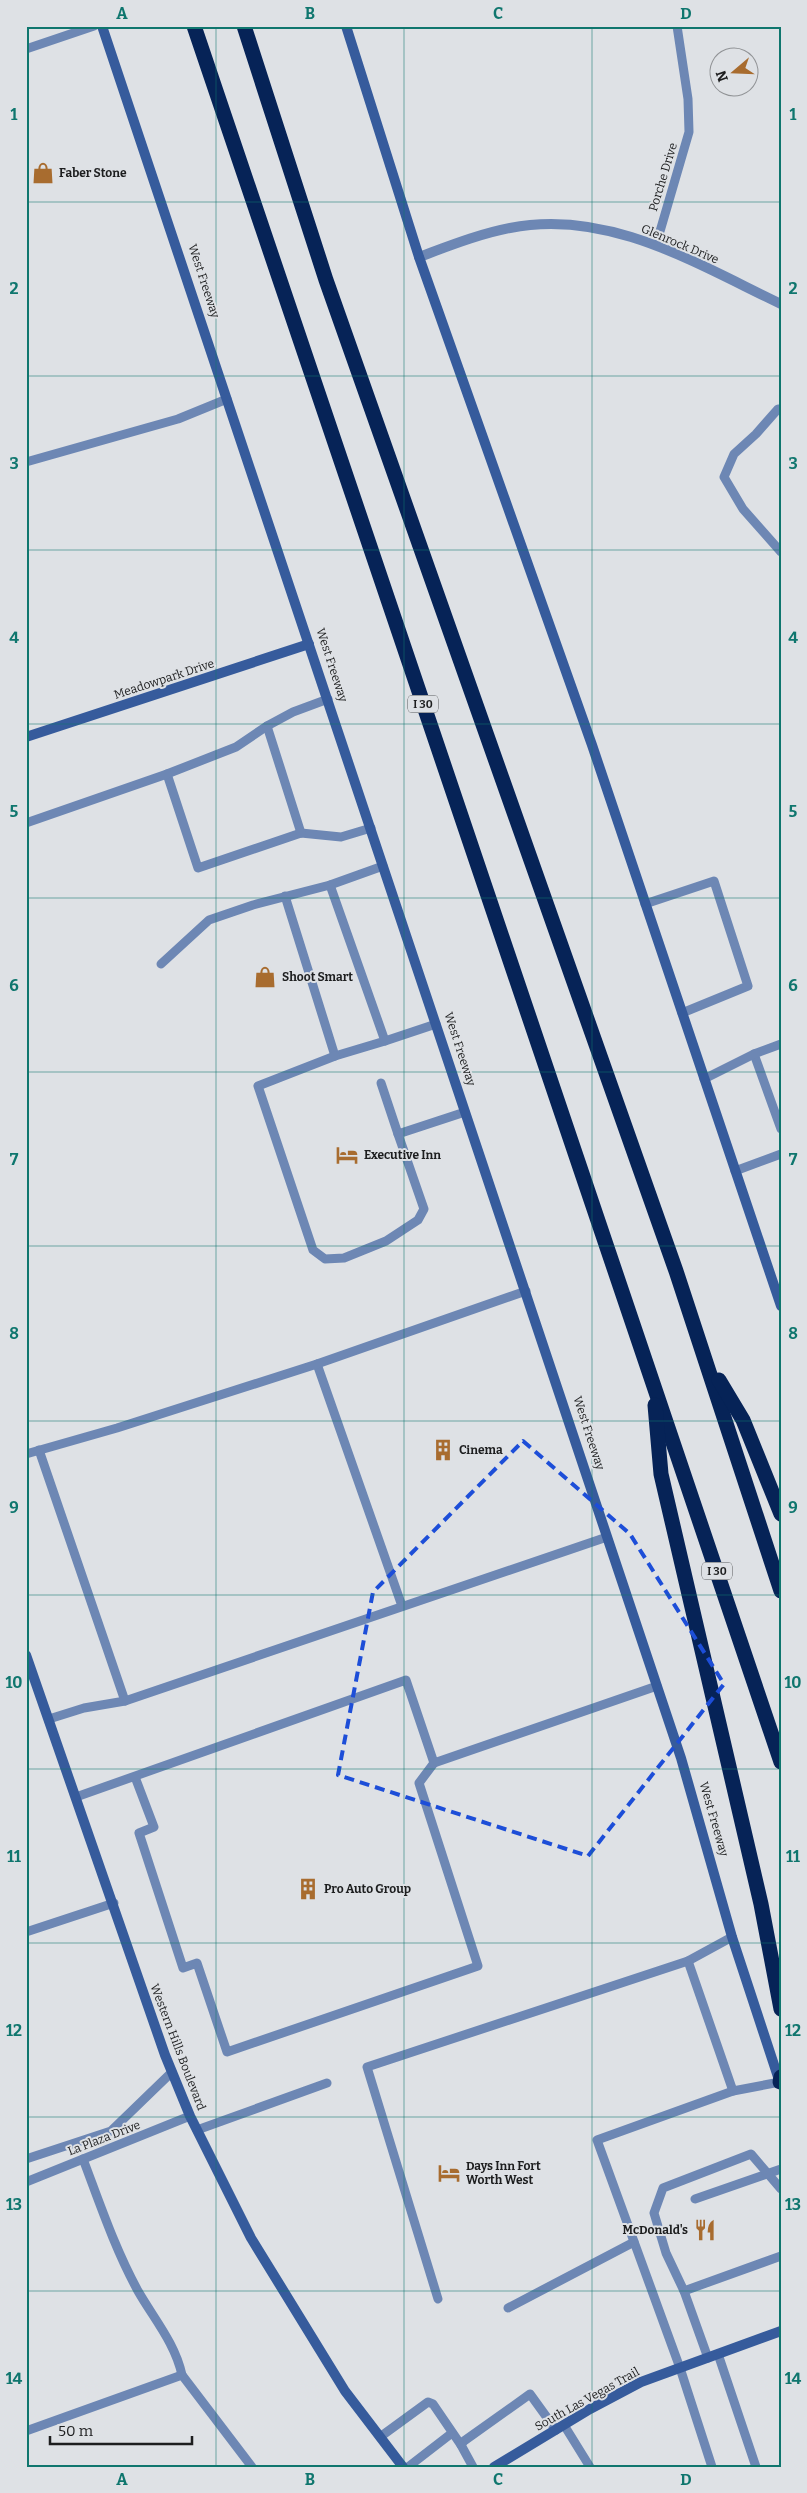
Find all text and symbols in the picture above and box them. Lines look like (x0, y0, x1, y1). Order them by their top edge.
text: A (116, 4, 128, 23)
text: B (305, 4, 315, 23)
text: C (493, 4, 503, 23)
text: D (680, 4, 692, 23)
north arrow (710, 48, 760, 98)
text: N (712, 68, 732, 84)
text: 1 (11, 105, 18, 124)
text: 1 (790, 105, 797, 124)
street label: Porche Drive (646, 141, 680, 213)
shop icon: Faber Stone (30, 160, 56, 186)
place label: Faber Stone (59, 166, 127, 180)
street label: Glenrock Drive (639, 221, 721, 267)
street label: West Freeway (185, 242, 223, 320)
text: 2 (9, 279, 19, 298)
text: 2 (788, 279, 798, 298)
text: 3 (9, 454, 19, 473)
text: 3 (788, 454, 798, 473)
street label: West Freeway (313, 626, 351, 704)
text: 4 (9, 628, 19, 647)
text: 4 (788, 628, 798, 647)
street label: Meadowpark Drive (112, 656, 216, 702)
road number: I 30 (408, 696, 438, 712)
text: 5 (10, 802, 19, 821)
text: 5 (789, 802, 798, 821)
shop icon: Shoot Smart (252, 964, 278, 990)
place label: Shoot Smart (282, 970, 353, 984)
text: 6 (9, 976, 19, 995)
text: 6 (788, 976, 798, 995)
street label: West Freeway (441, 1010, 479, 1088)
hotel icon: Executive Inn (334, 1142, 360, 1168)
place label: Executive Inn (364, 1148, 441, 1162)
text: 7 (10, 1150, 19, 1169)
text: 7 (789, 1150, 798, 1169)
text: 8 (9, 1324, 19, 1343)
text: 8 (788, 1324, 798, 1343)
street label: West Freeway (570, 1394, 608, 1472)
building icon: Cinema (430, 1437, 456, 1463)
place label: Cinema (459, 1443, 503, 1457)
text: 9 (9, 1498, 19, 1517)
text: 9 (788, 1498, 798, 1517)
road number: I 30 (702, 1562, 732, 1580)
text: 10 (5, 1673, 23, 1692)
text: 10 (784, 1673, 802, 1692)
street label: West Freeway (697, 1780, 731, 1858)
text: 11 (7, 1847, 21, 1866)
text: 11 (786, 1847, 800, 1866)
building icon: Pro Auto Group (295, 1876, 321, 1902)
place label: Pro Auto Group (324, 1882, 411, 1896)
street label: Western Hills Boulevard (147, 1982, 209, 2112)
text: 12 (6, 2021, 22, 2040)
text: 12 (785, 2021, 801, 2040)
street label: La Plaza Drive (66, 2118, 142, 2158)
place label: Days Inn Fort Worth West (466, 2159, 541, 2187)
hotel icon: Days Inn Fort Worth West (436, 2160, 462, 2186)
text: 13 (6, 2195, 22, 2214)
text: 13 (785, 2195, 801, 2214)
restaurant icon: McDonald's (692, 2217, 718, 2243)
place label: McDonald's (623, 2223, 688, 2237)
street label: South Las Vegas Trail (532, 2364, 642, 2434)
text: 14 (6, 2369, 23, 2388)
text: 14 (785, 2369, 802, 2388)
scale bar (50, 2413, 192, 2445)
text: 50 m (58, 2422, 94, 2440)
text: A (116, 2470, 128, 2489)
text: B (305, 2470, 315, 2489)
text: C (493, 2470, 503, 2489)
text: D (680, 2470, 692, 2489)

